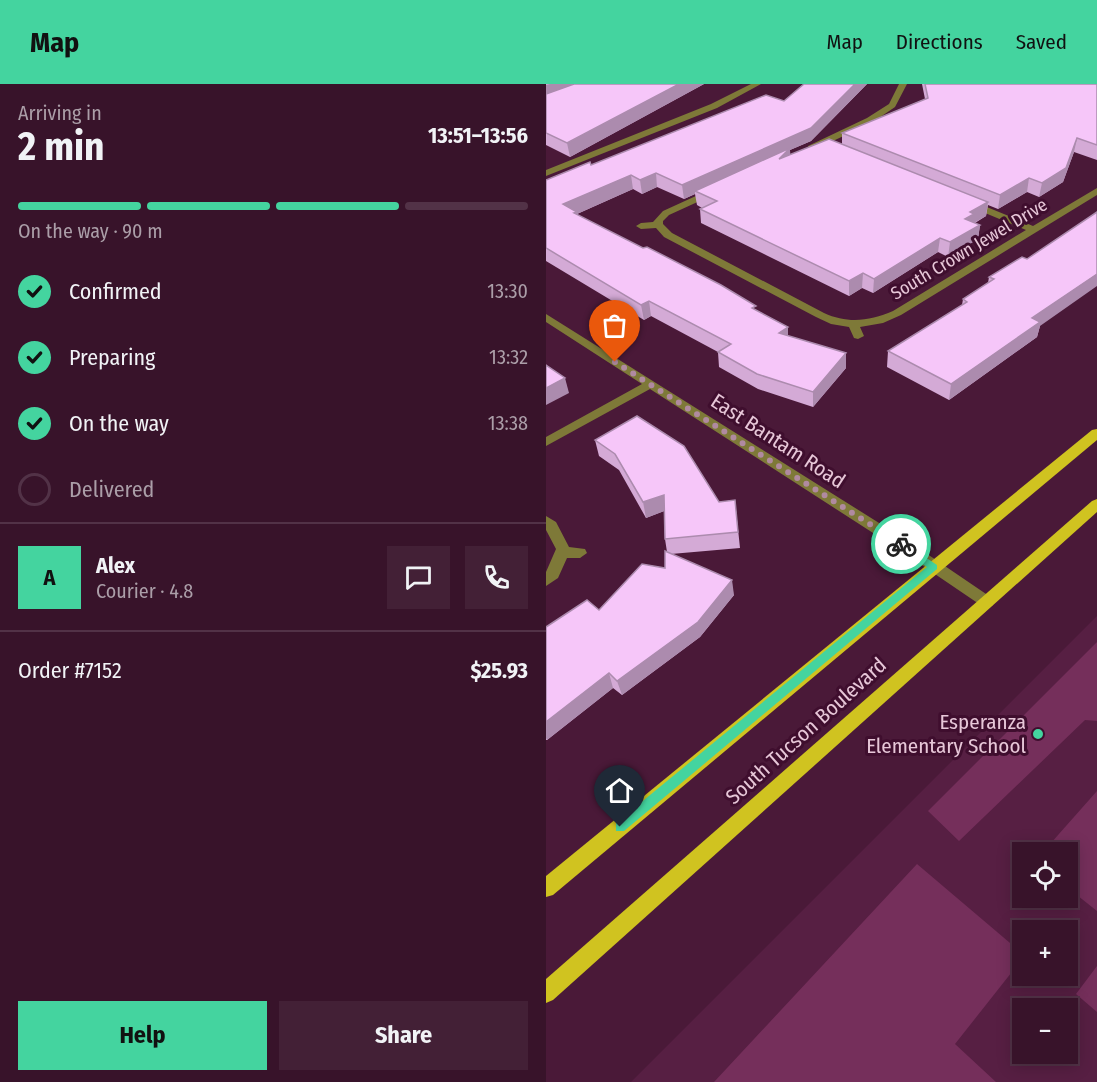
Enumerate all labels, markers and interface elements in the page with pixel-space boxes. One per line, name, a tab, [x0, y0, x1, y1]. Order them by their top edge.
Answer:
text: Map	[30, 26, 79, 59]
text: Map	[826, 29, 863, 55]
text: Directions	[896, 29, 983, 55]
text: Saved	[1016, 29, 1067, 55]
text: Arriving in	[18, 101, 102, 125]
text: 13:51–13:56	[428, 122, 528, 149]
text: 2 min	[18, 124, 104, 170]
street label: South Crown Jewel Drive	[887, 194, 1051, 304]
text: On the way · 90 m	[18, 219, 163, 243]
icon: check	[18, 275, 51, 308]
text: Confirmed	[69, 278, 162, 305]
text: 13:30	[487, 279, 528, 303]
pin	[589, 300, 640, 362]
icon: bag	[598, 309, 631, 342]
icon: check	[18, 341, 51, 374]
text: Preparing	[69, 344, 155, 371]
text: 13:32	[489, 345, 528, 369]
street label: East Bantam Road	[706, 388, 850, 494]
icon: check	[18, 407, 51, 440]
text: On the way	[69, 410, 169, 437]
text: 13:38	[488, 411, 528, 435]
text: Delivered	[69, 476, 154, 503]
courier	[871, 514, 931, 574]
icon: bike	[885, 528, 918, 561]
button: chat	[387, 546, 450, 609]
button: phone	[465, 546, 528, 609]
text: Alex	[96, 552, 135, 579]
text: A	[44, 564, 55, 591]
text: Courier · 4.8	[96, 579, 193, 603]
street label: South Tucson Boulevard	[720, 652, 892, 810]
text: Order #7152	[18, 657, 122, 684]
text: $25.93	[470, 657, 528, 684]
place label: Esperanza Elementary School	[866, 709, 1026, 759]
marker: Esperanza Elementary School	[1031, 727, 1045, 741]
pin	[594, 765, 645, 827]
icon: home	[603, 774, 636, 807]
map controls	[1012, 842, 1078, 1064]
button: locate	[1012, 842, 1078, 908]
button: +	[1012, 920, 1078, 986]
button: −	[1012, 998, 1078, 1064]
button: Help	[18, 1001, 267, 1070]
button: Share	[279, 1001, 528, 1070]

